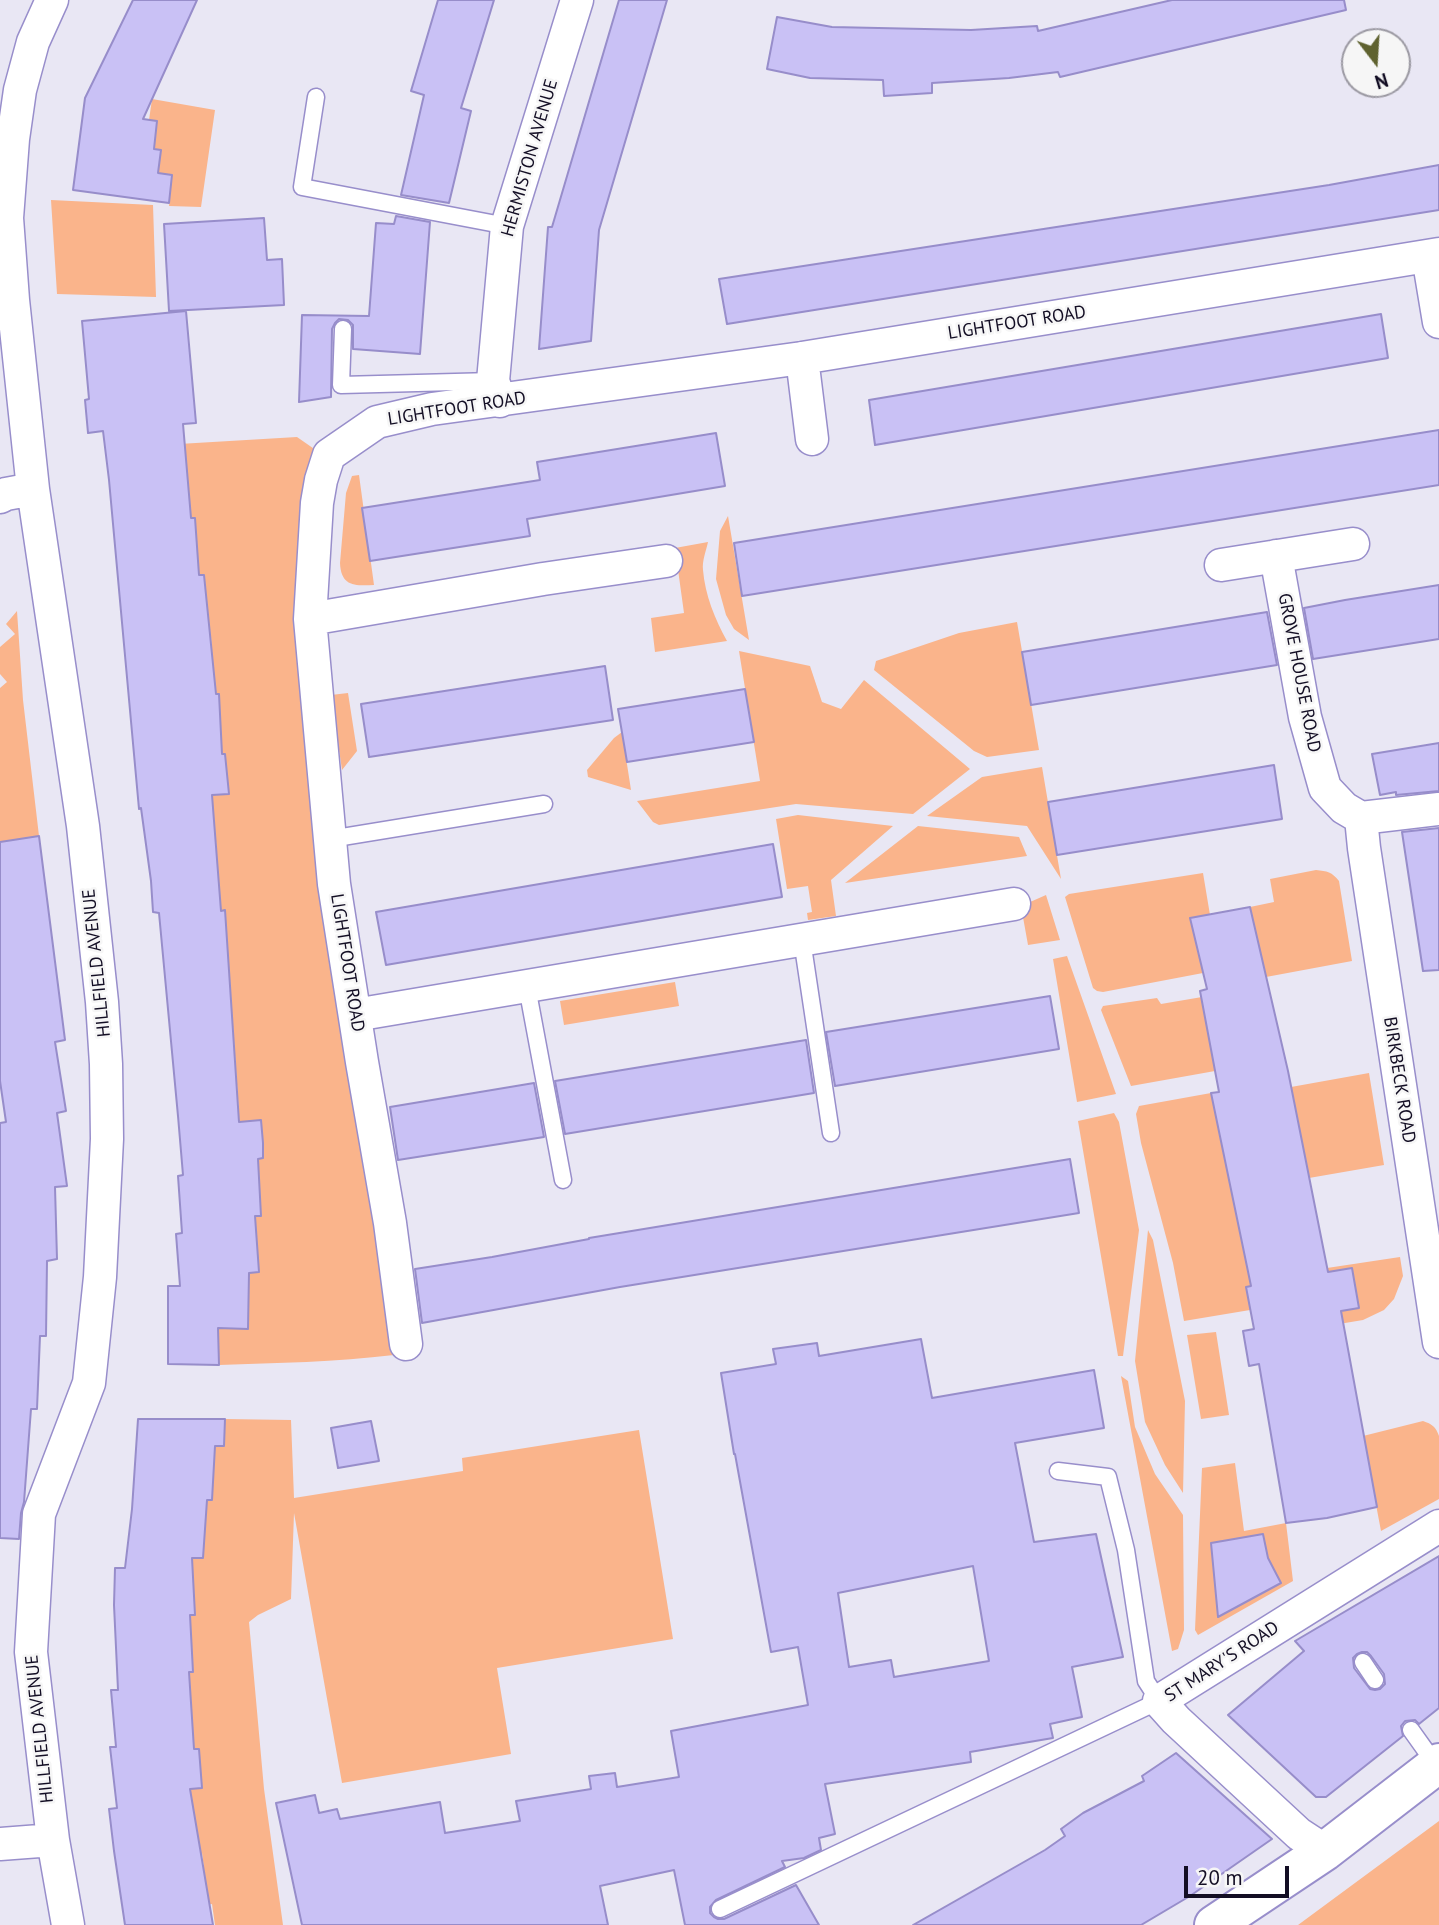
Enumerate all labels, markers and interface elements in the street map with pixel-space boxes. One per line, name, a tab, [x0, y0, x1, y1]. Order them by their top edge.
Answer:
north arrow	[1341, 28, 1411, 98]
text: N	[1372, 68, 1391, 94]
street label: HERMISTON AVENUE	[497, 77, 563, 239]
street label: LIGHTFOOT ROAD	[946, 301, 1088, 345]
street label: LIGHTFOOT ROAD	[386, 387, 528, 431]
street label: GROVE HOUSE ROAD	[1273, 592, 1325, 754]
street label: HILLFIELD AVENUE	[78, 888, 116, 1038]
street label: LIGHTFOOT ROAD	[325, 892, 369, 1034]
street label: BIRKBECK ROAD	[1378, 1015, 1420, 1145]
street label: ST MARY'S ROAD	[1161, 1617, 1283, 1707]
street label: HILLFIELD AVENUE	[21, 1654, 59, 1804]
scale bar	[1187, 1852, 1292, 1896]
text: 20 m	[1197, 1864, 1243, 1891]

